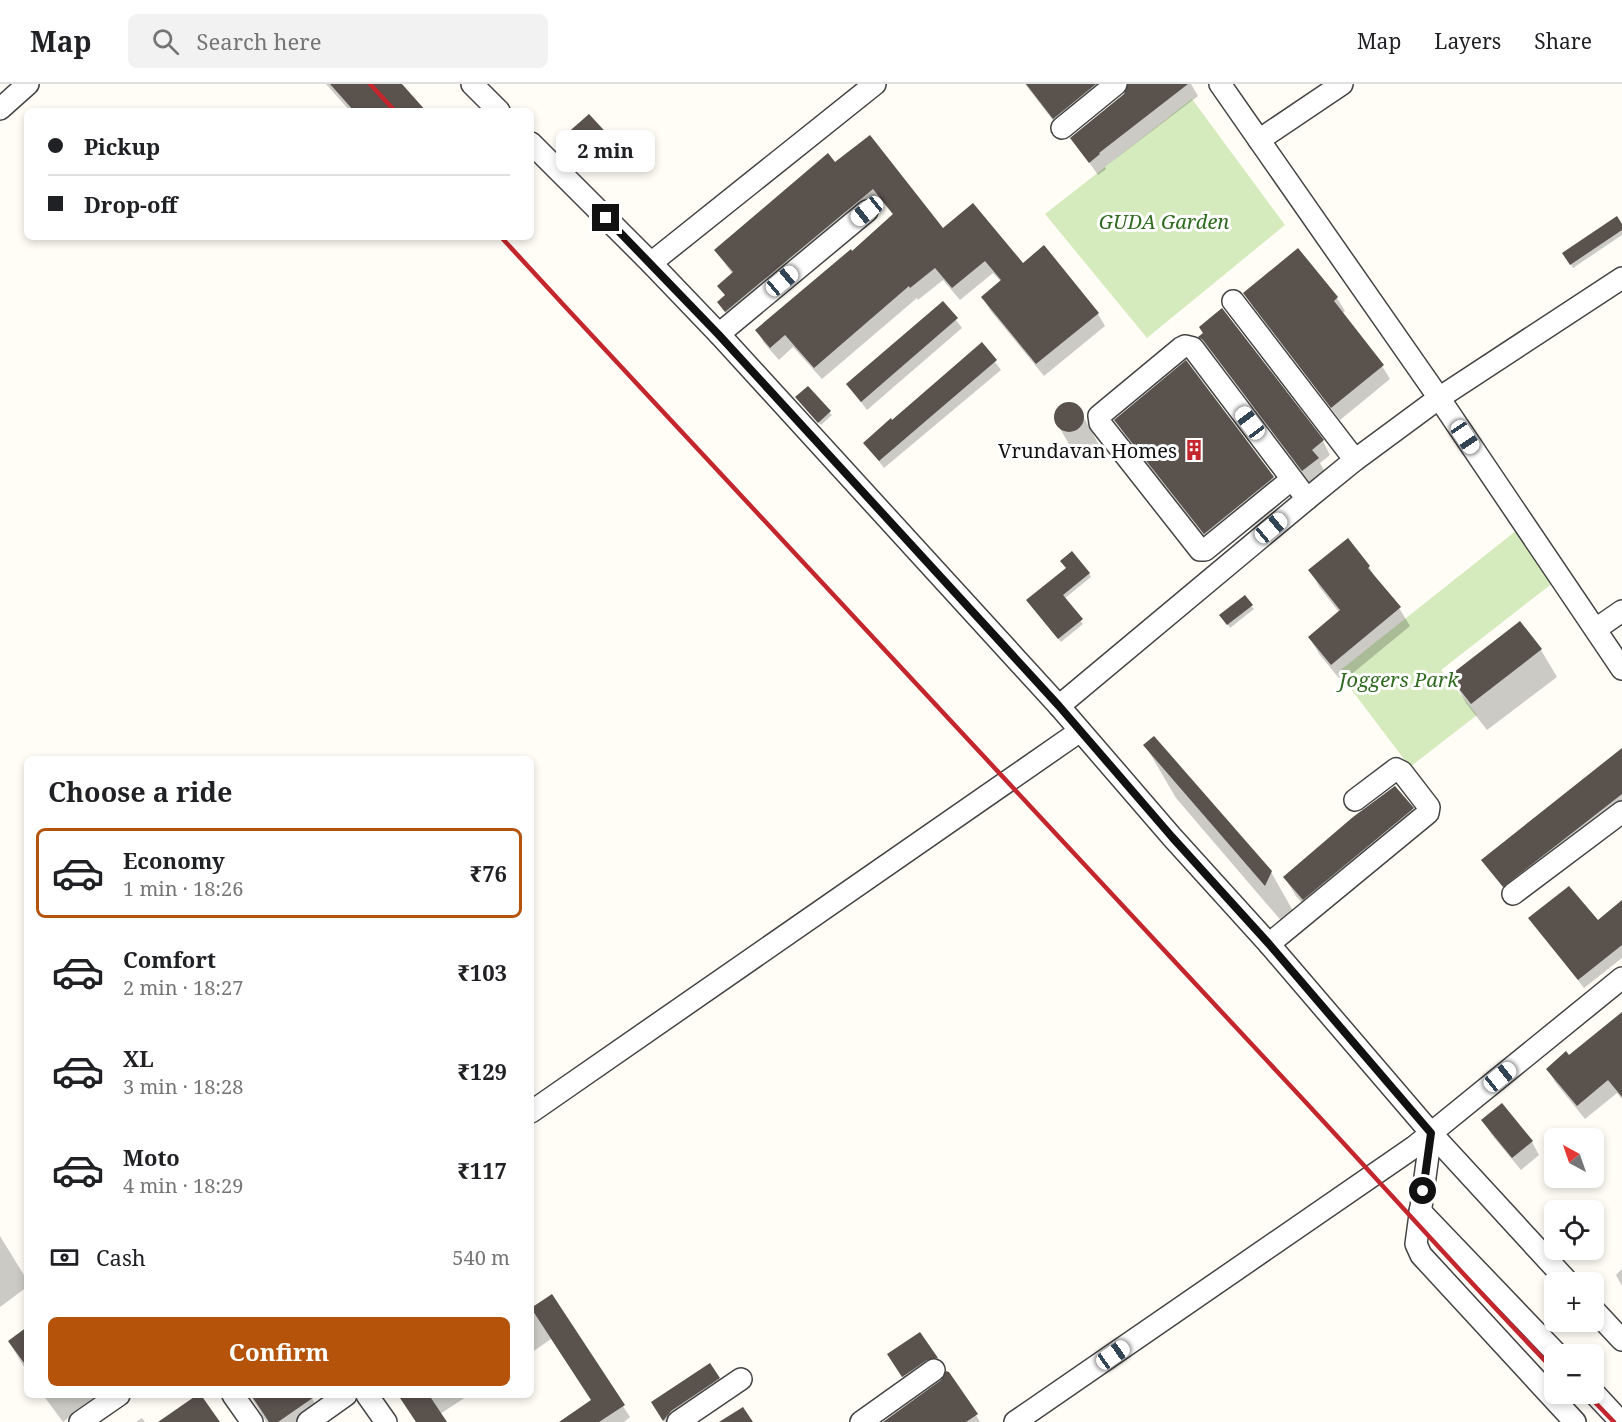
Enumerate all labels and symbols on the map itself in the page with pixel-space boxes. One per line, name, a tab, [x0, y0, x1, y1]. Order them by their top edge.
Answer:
callout: 2 min	[556, 131, 656, 173]
car	[847, 193, 887, 229]
route end	[592, 204, 619, 231]
park label: GUDA Garden	[1099, 208, 1229, 235]
car	[762, 263, 802, 299]
car	[1232, 403, 1268, 443]
car	[1447, 417, 1483, 457]
place label: Vrundavan Homes	[998, 437, 1177, 464]
building icon: Vrundavan Homes	[1182, 438, 1206, 462]
car	[1251, 510, 1291, 546]
park label: Joggers Park	[1335, 666, 1459, 693]
car	[1480, 1059, 1520, 1095]
north arrow	[1544, 1128, 1604, 1188]
route start	[1409, 1177, 1436, 1204]
car	[1093, 1337, 1133, 1373]

